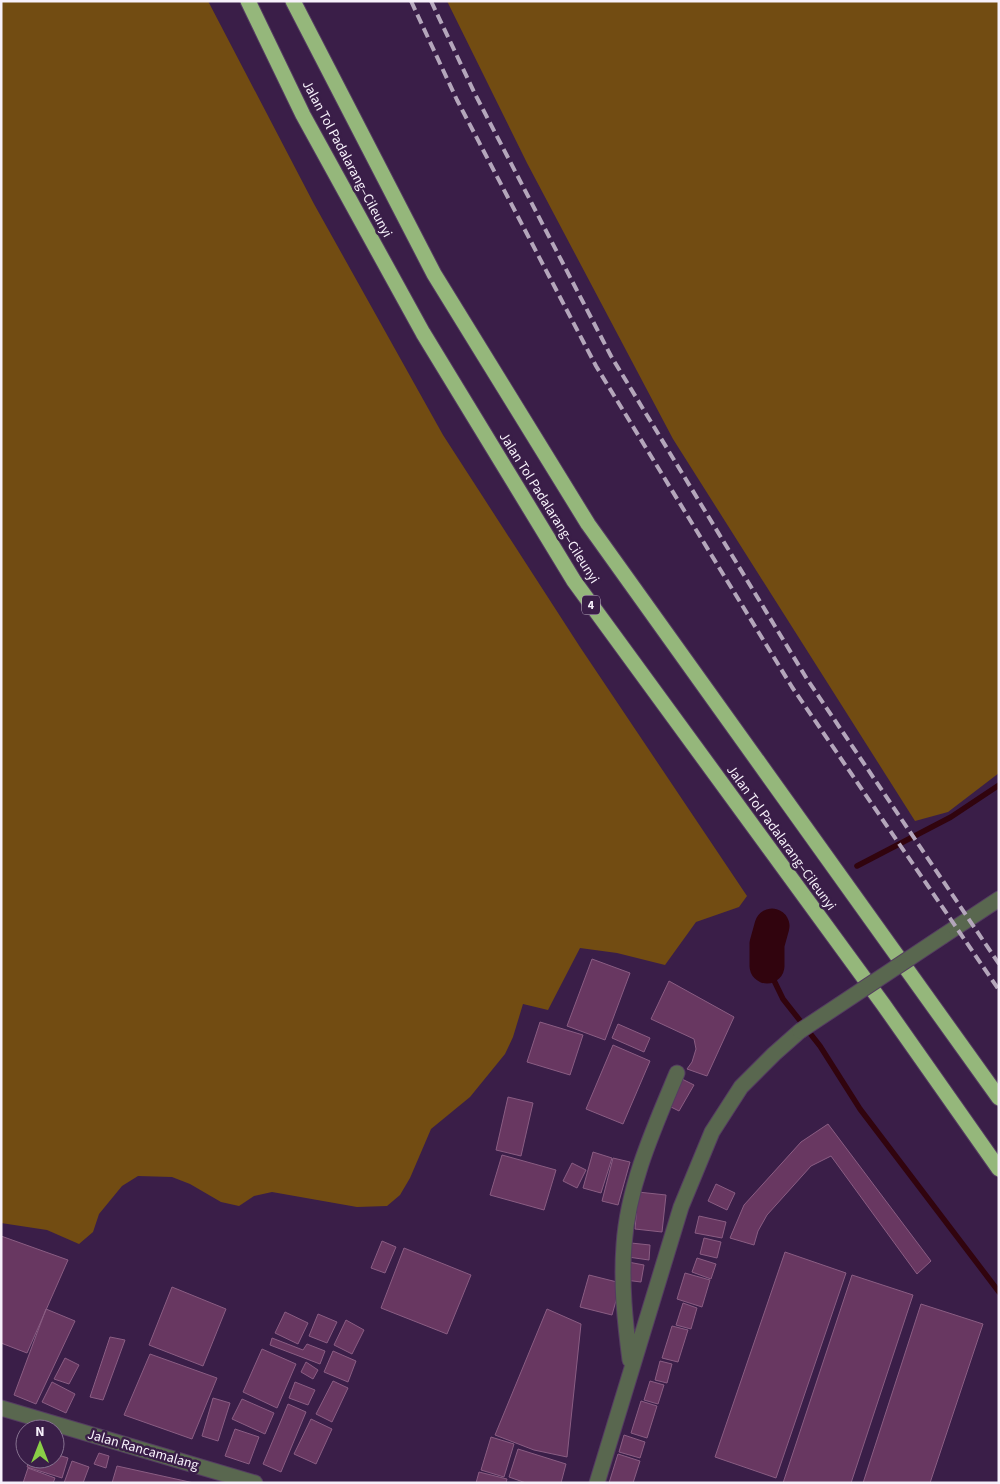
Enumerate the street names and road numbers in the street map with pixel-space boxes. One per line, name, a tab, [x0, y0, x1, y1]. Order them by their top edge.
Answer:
street label: Jalan Tol Padalarang–Cileunyi	[297, 77, 397, 241]
street label: Jalan Tol Padalarang–Cileunyi	[494, 428, 604, 588]
road number: 4	[582, 596, 600, 614]
street label: Jalan Tol Padalarang–Cileunyi	[721, 761, 841, 915]
street label: Jalan Rancamalang	[85, 1425, 201, 1475]

